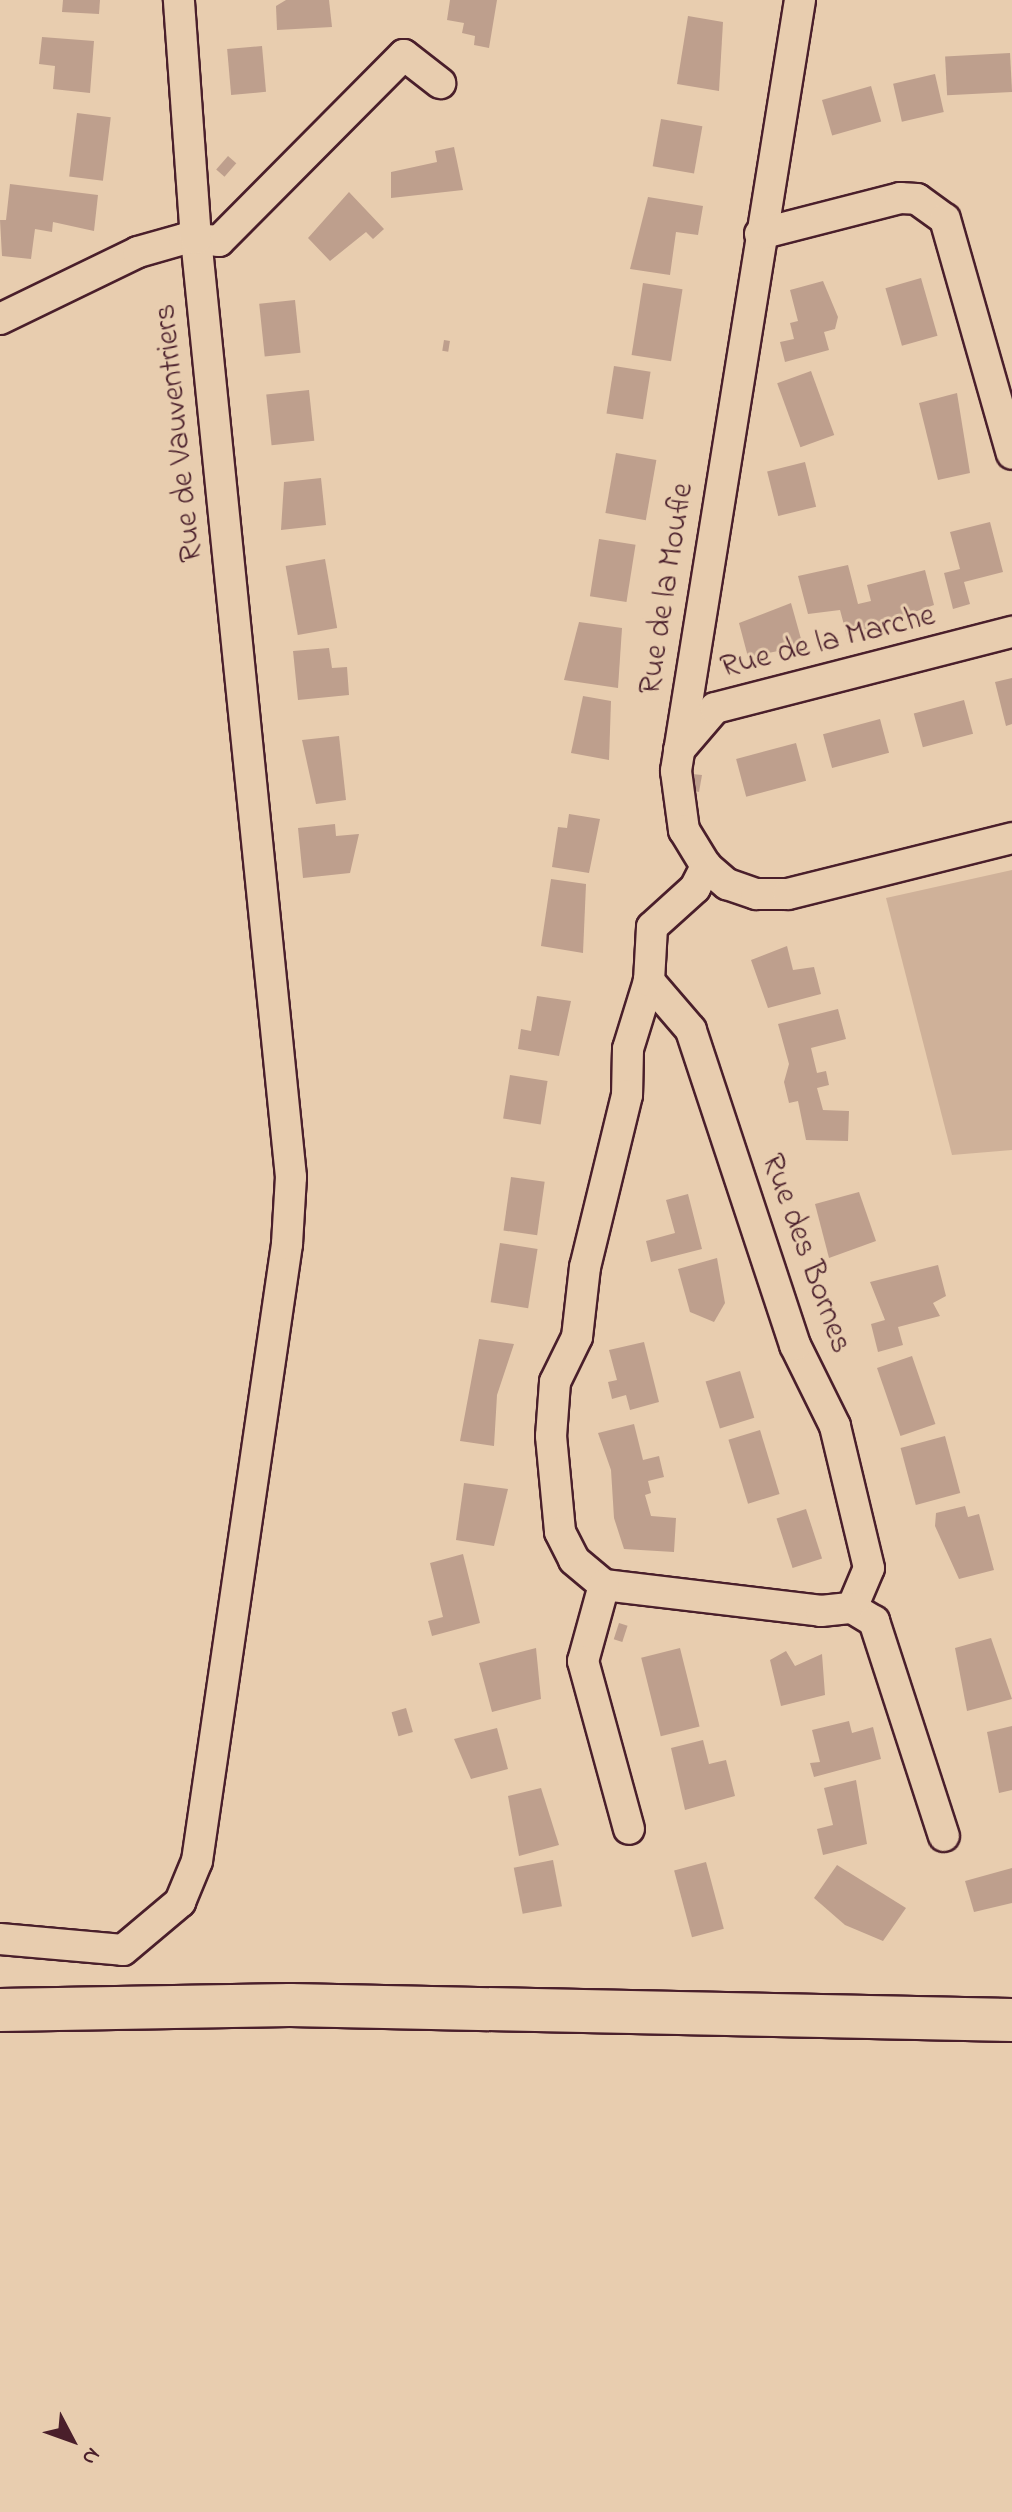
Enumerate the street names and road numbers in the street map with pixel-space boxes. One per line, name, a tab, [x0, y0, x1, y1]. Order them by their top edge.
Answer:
street label: Rue de Vauventriers	[147, 302, 213, 564]
street label: Rue de la Moufle	[632, 480, 704, 698]
street label: Rue de la Marche	[717, 598, 939, 688]
street label: Rue des Bornes	[751, 1149, 859, 1359]

